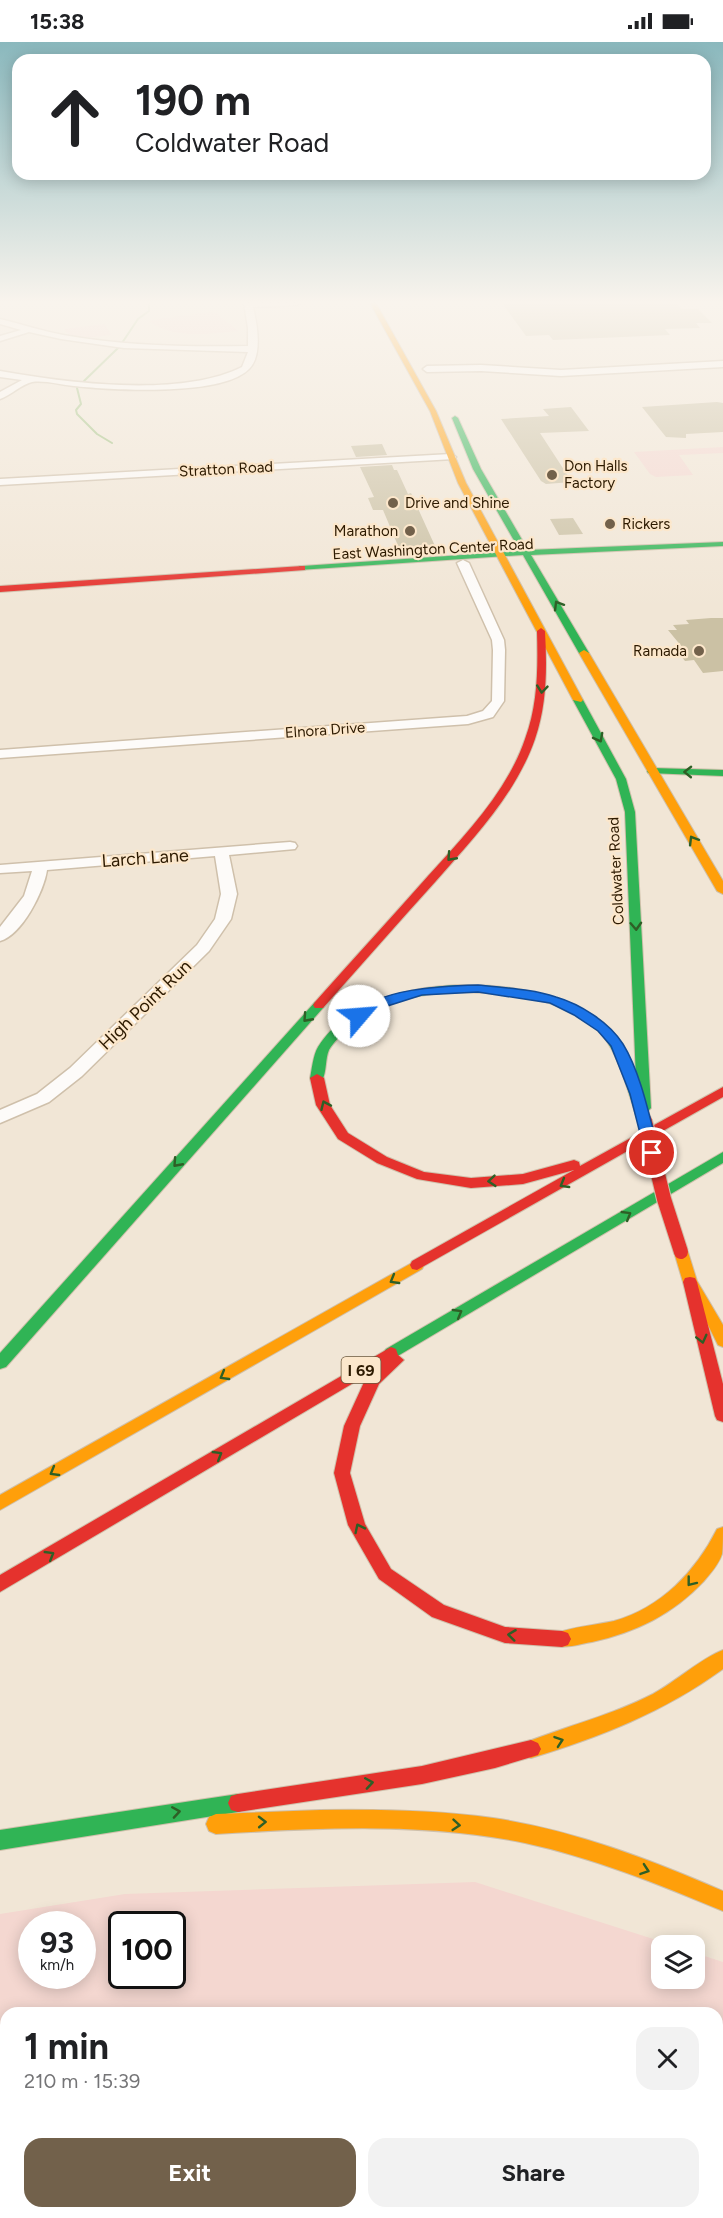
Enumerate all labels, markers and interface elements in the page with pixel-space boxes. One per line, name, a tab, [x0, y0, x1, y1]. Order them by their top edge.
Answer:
text: 15:38	[30, 8, 84, 35]
text: 190 m	[135, 75, 251, 126]
icon: ahead	[36, 78, 114, 156]
text: Coldwater Road	[135, 126, 329, 159]
place label: Don Halls Factory	[564, 457, 628, 492]
street label: Stratton Road	[178, 458, 274, 480]
marker: Don Halls Factory	[545, 468, 559, 482]
place label: Drive and Shine	[405, 494, 510, 512]
marker: Drive and Shine	[386, 496, 400, 510]
place label: Rickers	[622, 515, 670, 533]
marker: Rickers	[603, 517, 617, 531]
place label: Marathon	[334, 522, 398, 540]
marker: Marathon	[403, 524, 417, 538]
street label: East Washington Center Road	[332, 535, 534, 563]
one-way arrow	[554, 601, 565, 611]
place label: Ramada	[633, 642, 687, 660]
marker: Ramada	[692, 644, 706, 658]
one-way arrow	[536, 684, 549, 694]
street label: Elnora Drive	[284, 718, 366, 742]
one-way arrow	[592, 731, 603, 742]
one-way arrow	[683, 766, 692, 778]
street label: Coldwater Road	[604, 817, 628, 925]
one-way arrow	[689, 836, 701, 846]
street label: Larch Lane	[101, 844, 189, 872]
one-way arrow	[447, 850, 458, 861]
one-way arrow	[629, 921, 642, 930]
street label: High Point Run	[94, 955, 196, 1055]
position arrow	[327, 984, 391, 1048]
one-way arrow	[303, 1011, 314, 1021]
one-way arrow	[320, 1100, 332, 1111]
pin	[626, 1127, 677, 1178]
icon: arrive	[635, 1136, 668, 1169]
one-way arrow	[173, 1157, 184, 1167]
one-way arrow	[487, 1174, 496, 1187]
one-way arrow	[559, 1177, 570, 1188]
one-way arrow	[621, 1210, 631, 1222]
one-way arrow	[390, 1273, 400, 1284]
one-way arrow	[452, 1308, 462, 1320]
one-way arrow	[695, 1334, 708, 1344]
road number: I 69	[342, 1357, 380, 1383]
one-way arrow	[220, 1369, 230, 1380]
one-way arrow	[212, 1450, 222, 1462]
one-way arrow	[50, 1465, 61, 1476]
one-way arrow	[355, 1524, 367, 1535]
one-way arrow	[44, 1550, 54, 1562]
one-way arrow	[687, 1575, 698, 1586]
one-way arrow	[507, 1629, 516, 1642]
one-way arrow	[553, 1735, 564, 1748]
one-way arrow	[364, 1777, 374, 1790]
one-way arrow	[172, 1807, 181, 1819]
one-way arrow	[257, 1816, 266, 1828]
one-way arrow	[452, 1818, 461, 1831]
one-way arrow	[639, 1863, 650, 1876]
speed limit sign: 100	[108, 1911, 186, 1989]
text: 93	[40, 1924, 74, 1961]
map controls	[651, 1935, 705, 1989]
button: layers	[651, 1935, 705, 1989]
text: km/h	[40, 1956, 74, 1974]
text: 1 min	[24, 2025, 109, 2068]
button: close	[636, 2027, 699, 2090]
text: 210 m · 15:39	[24, 2069, 140, 2093]
button: Exit	[24, 2138, 356, 2207]
button: Share	[368, 2138, 699, 2207]

